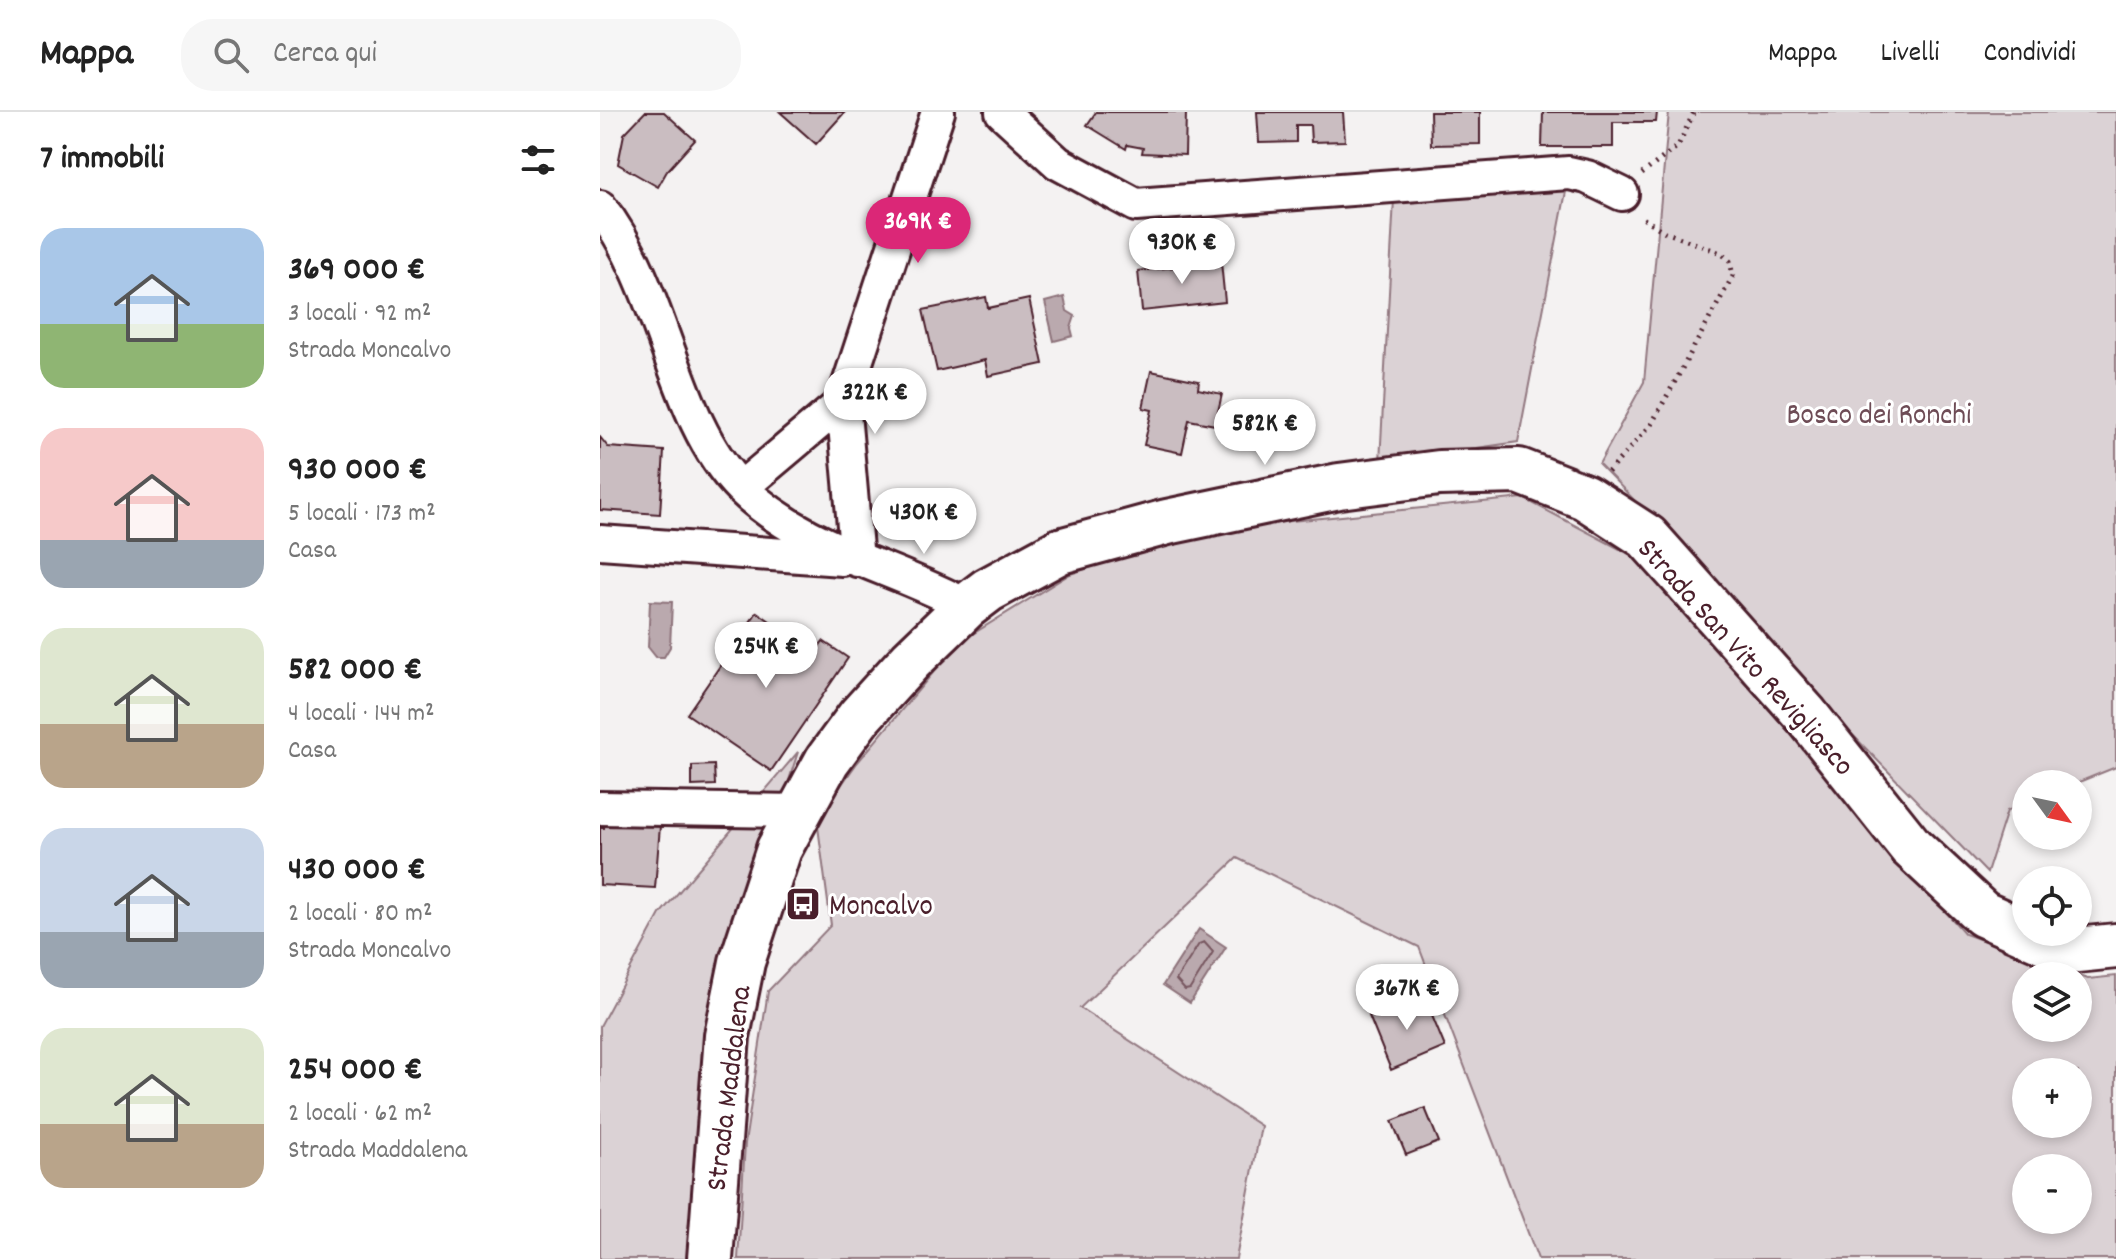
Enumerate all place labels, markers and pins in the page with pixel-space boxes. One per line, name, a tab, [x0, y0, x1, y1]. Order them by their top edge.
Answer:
pin: 369K €	[853, 197, 983, 265]
pin: 930K €	[1117, 218, 1247, 286]
pin: 322K €	[810, 368, 940, 436]
pin: 582K €	[1200, 399, 1330, 467]
pin: 430K €	[859, 488, 989, 556]
pin: 254K €	[701, 622, 831, 690]
bus stop icon: Moncalvo	[784, 885, 822, 923]
place label: Moncalvo	[829, 887, 933, 930]
pin: 367K €	[1342, 964, 1472, 1032]

